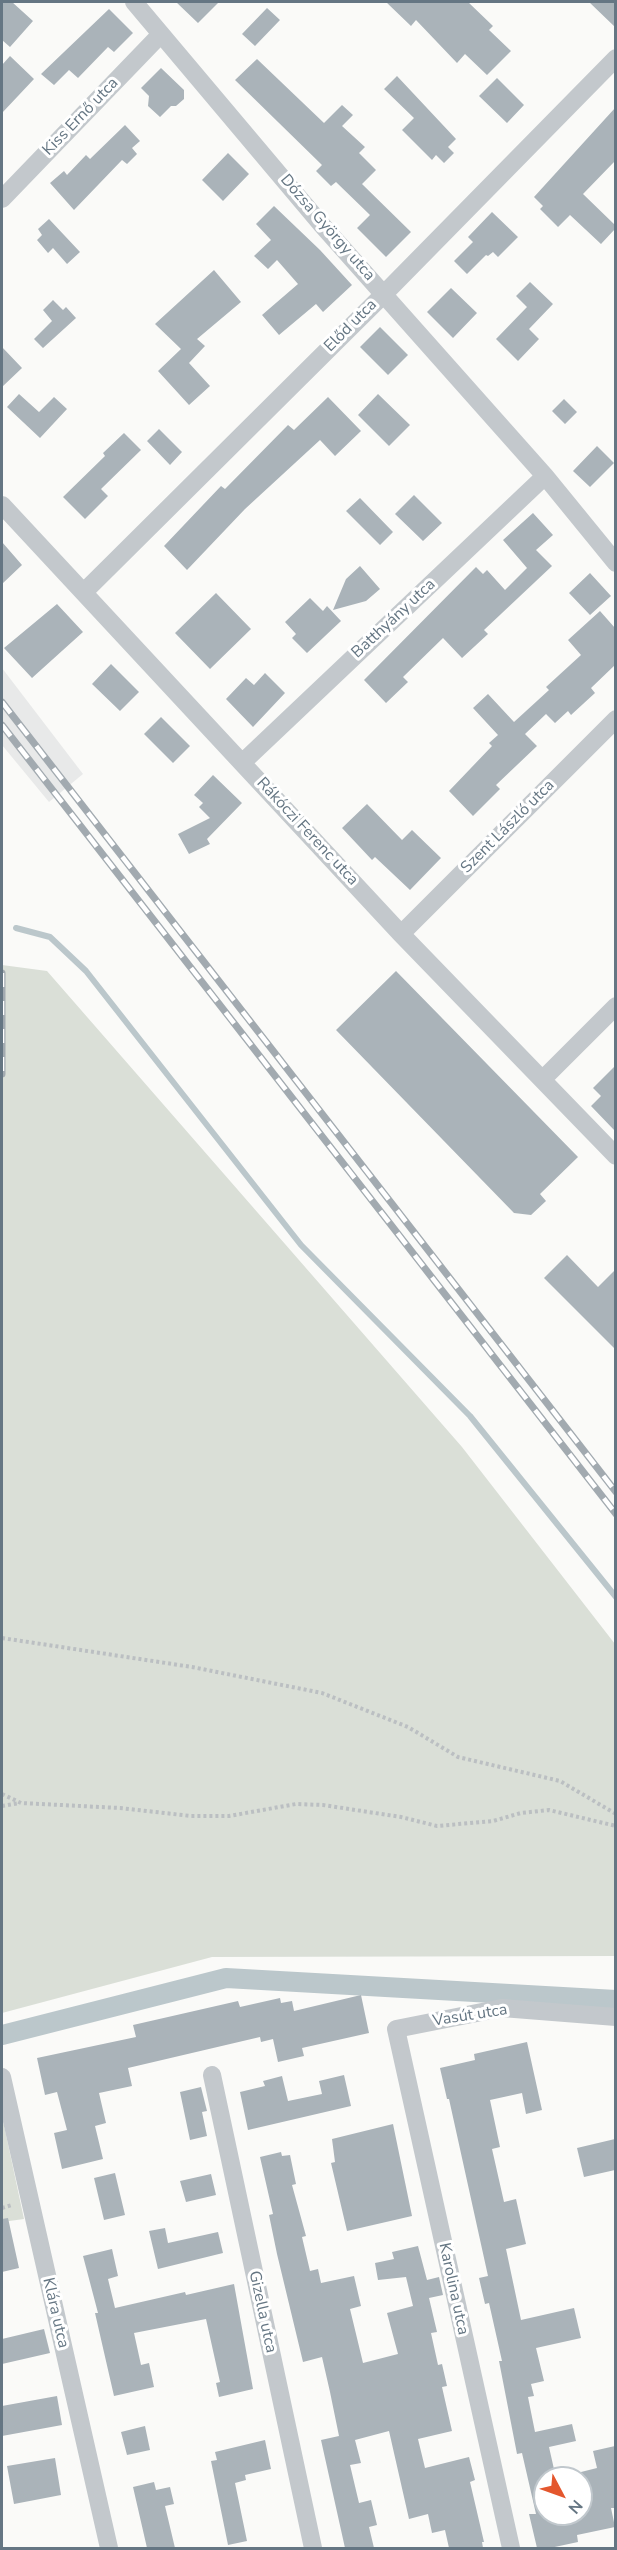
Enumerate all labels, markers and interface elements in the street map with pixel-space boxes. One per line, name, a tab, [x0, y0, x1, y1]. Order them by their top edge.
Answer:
street label: Kiss Ernő utca	[39, 74, 123, 160]
street label: Dózsa György utca	[276, 171, 378, 285]
street label: Előd utca	[321, 296, 381, 356]
street label: Batthyány utca	[348, 575, 440, 663]
street label: Rákóczi Ferenc utca	[252, 774, 362, 890]
street label: Szent László utca	[457, 776, 559, 878]
street label: Vasút utca	[431, 2001, 509, 2031]
street label: Karolina utca	[434, 2241, 472, 2337]
street label: Gizella utca	[244, 2269, 280, 2355]
street label: Klára utca	[38, 2276, 72, 2350]
north arrow	[533, 2466, 593, 2526]
text: N	[563, 2495, 587, 2518]

